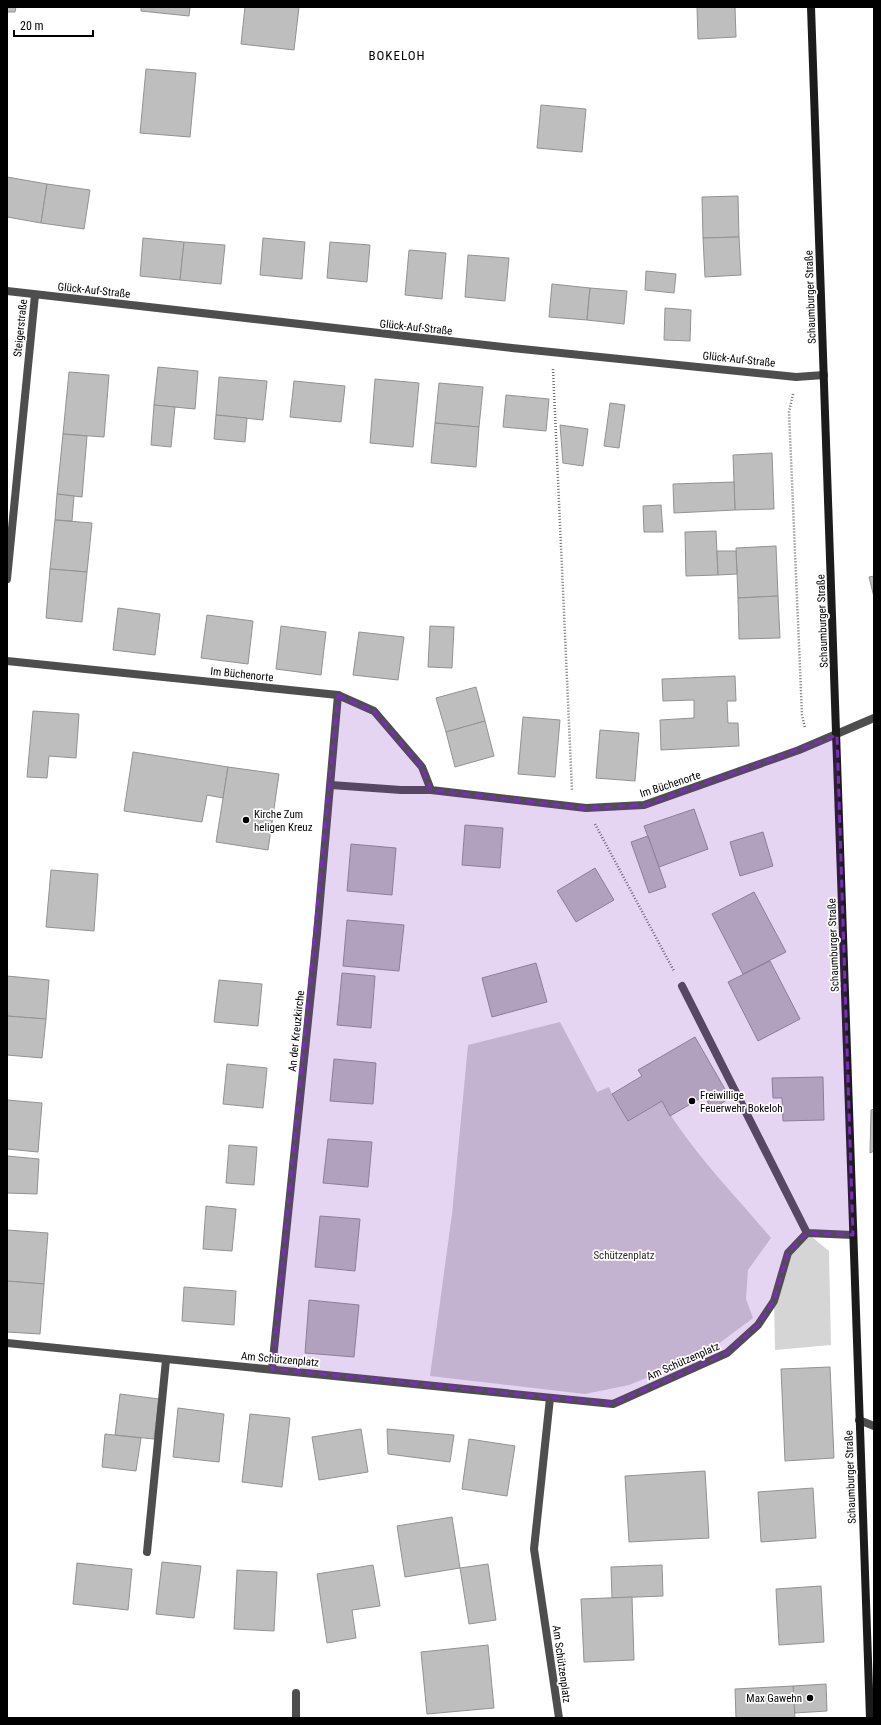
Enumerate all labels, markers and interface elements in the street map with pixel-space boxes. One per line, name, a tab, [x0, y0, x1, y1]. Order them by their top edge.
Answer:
scale bar	[14, 12, 93, 38]
text: 20 m	[20, 19, 44, 33]
district label: BOKELOH	[368, 48, 426, 63]
street label: Schaumburger Straße	[802, 250, 819, 344]
street label: Glück-Auf-Straße	[57, 280, 131, 301]
street label: Steigerstraße	[11, 298, 30, 358]
street label: Glück-Auf-Straße	[379, 317, 453, 338]
street label: Glück-Auf-Straße	[702, 349, 776, 370]
street label: Schaumburger Straße	[814, 574, 831, 668]
street label: Im Büchenorte	[210, 665, 274, 684]
street label: Im Büchenorte	[638, 769, 702, 800]
place label: Kirche Zum heligen Kreuz	[254, 808, 313, 834]
marker: Kirche Zum heligen Kreuz	[241, 815, 251, 825]
street label: Schaumburger Straße	[825, 898, 842, 992]
street label: An der Kreuzkirche	[286, 990, 307, 1072]
place label: Freiwillige Feuerwehr Bokeloh	[700, 1089, 783, 1115]
marker: Freiwillige Feuerwehr Bokeloh	[687, 1096, 697, 1106]
park label: Schützenplatz	[593, 1249, 655, 1262]
street label: Am Schützenplatz	[645, 1340, 722, 1383]
street label: Am Schützenplatz	[240, 1350, 320, 1369]
street label: Schaumburger Straße	[842, 1430, 859, 1524]
street label: Am Schützenplatz	[550, 1624, 573, 1704]
place label: Max Gawehn	[746, 1692, 802, 1705]
marker: Max Gawehn	[805, 1693, 815, 1703]

